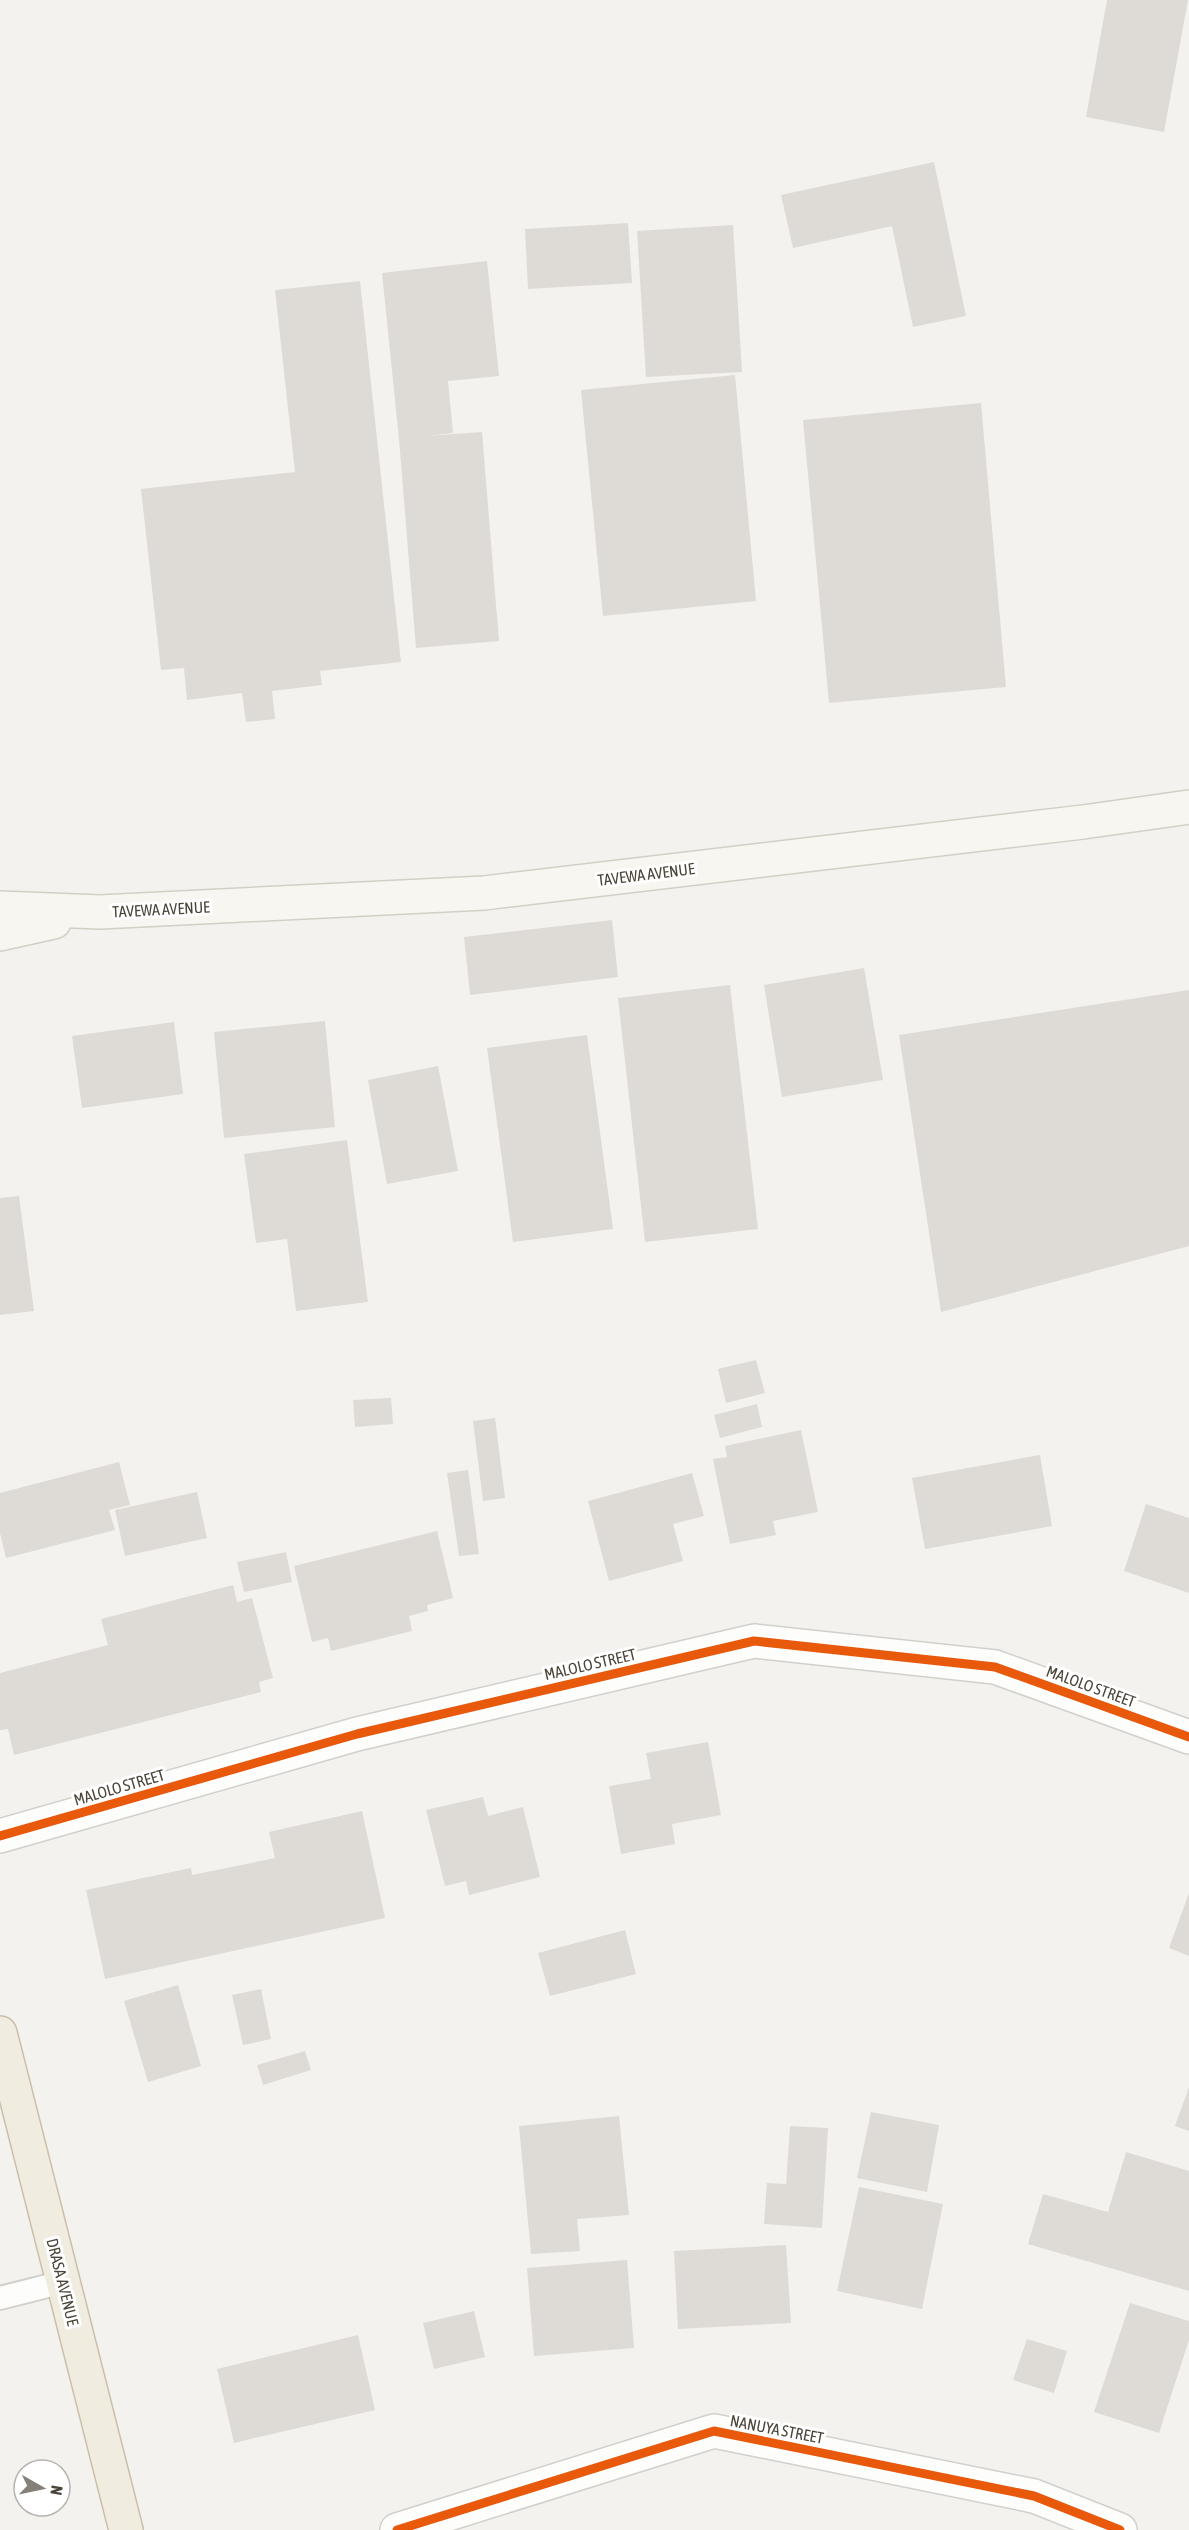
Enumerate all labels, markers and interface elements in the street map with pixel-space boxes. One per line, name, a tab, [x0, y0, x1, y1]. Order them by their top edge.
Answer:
street label: TAVEWA AVENUE	[596, 859, 696, 889]
street label: TAVEWA AVENUE	[112, 897, 210, 921]
street label: MALOLO STREET	[542, 1645, 638, 1683]
street label: MALOLO STREET	[1044, 1662, 1138, 1710]
street label: MALOLO STREET	[72, 1765, 166, 1809]
street label: DRASA AVENUE	[43, 2236, 83, 2328]
street label: NANUYA STREET	[729, 2411, 825, 2447]
north arrow	[12, 2458, 72, 2518]
text: N	[47, 2484, 66, 2496]

